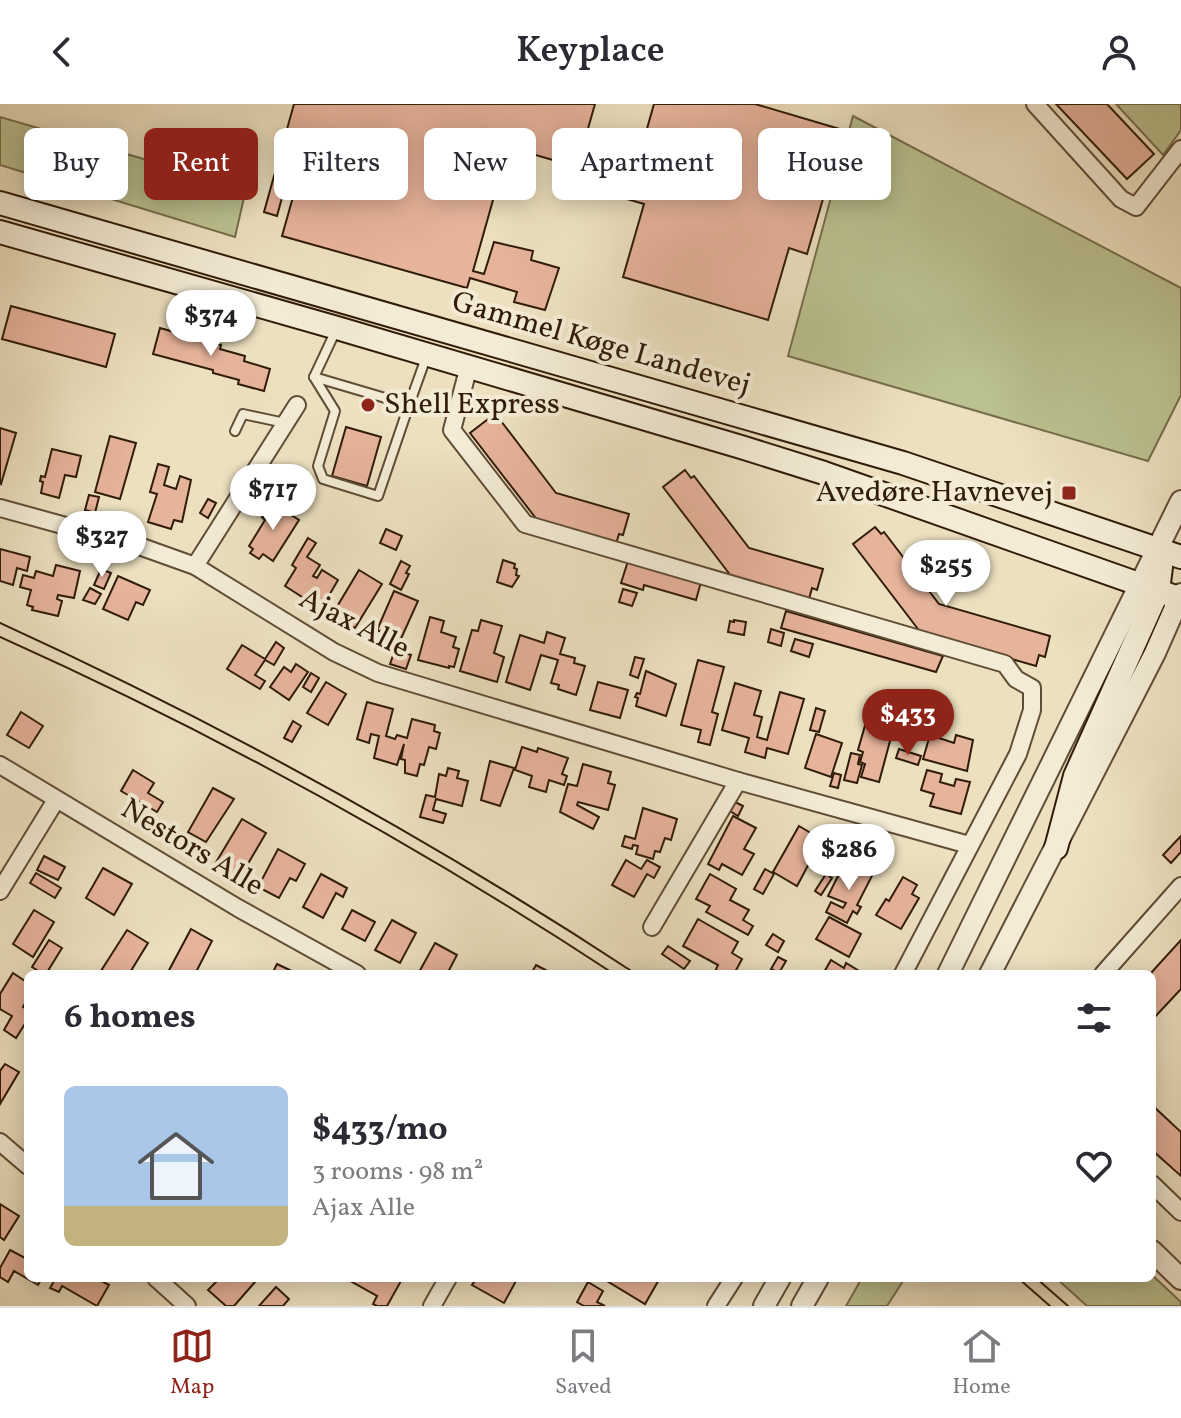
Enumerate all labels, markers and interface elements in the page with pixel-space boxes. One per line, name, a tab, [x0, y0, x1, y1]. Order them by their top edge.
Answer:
text: Keyplace	[516, 27, 665, 77]
icon: back	[40, 30, 84, 74]
icon: person	[1097, 30, 1141, 74]
chip: Buy	[24, 128, 128, 200]
chip: Rent	[144, 128, 258, 200]
chip: Filters	[274, 128, 408, 200]
chip: New	[424, 128, 536, 200]
chip: Apartment	[552, 128, 742, 200]
chip: House	[758, 128, 891, 200]
street label: Gammel Køge Landevej	[447, 281, 755, 407]
pin: $374	[164, 290, 258, 358]
text: $374	[184, 298, 238, 334]
place label: Shell Express	[384, 384, 560, 426]
marker: Shell Express	[359, 396, 377, 414]
pin: $717	[226, 464, 320, 532]
text: $717	[248, 472, 298, 508]
place label: Avedøre Havnevej	[816, 472, 1053, 514]
marker: Avedøre Havnevej	[1060, 484, 1078, 502]
pin: $327	[55, 511, 149, 579]
text: $327	[75, 519, 129, 555]
pin: $255	[899, 540, 993, 608]
text: $255	[919, 548, 973, 584]
street label: Ajax Alle	[292, 578, 416, 670]
pin: $433	[861, 689, 955, 757]
text: $433	[880, 697, 936, 733]
street label: Nestors Alle	[113, 789, 271, 907]
pin: $286	[802, 824, 896, 892]
text: $286	[821, 832, 877, 868]
text: 6 homes	[64, 995, 196, 1042]
icon: filters	[1072, 996, 1116, 1040]
text: $433/mo	[312, 1107, 448, 1154]
icon: home	[128, 1118, 224, 1214]
icon: heart	[1072, 1144, 1116, 1188]
text: 3 rooms · 98 m²	[312, 1154, 483, 1190]
text: Ajax Alle	[312, 1190, 415, 1226]
tab: Map	[170, 1324, 214, 1403]
tab: Saved	[555, 1324, 612, 1403]
tab: Home	[952, 1324, 1011, 1403]

